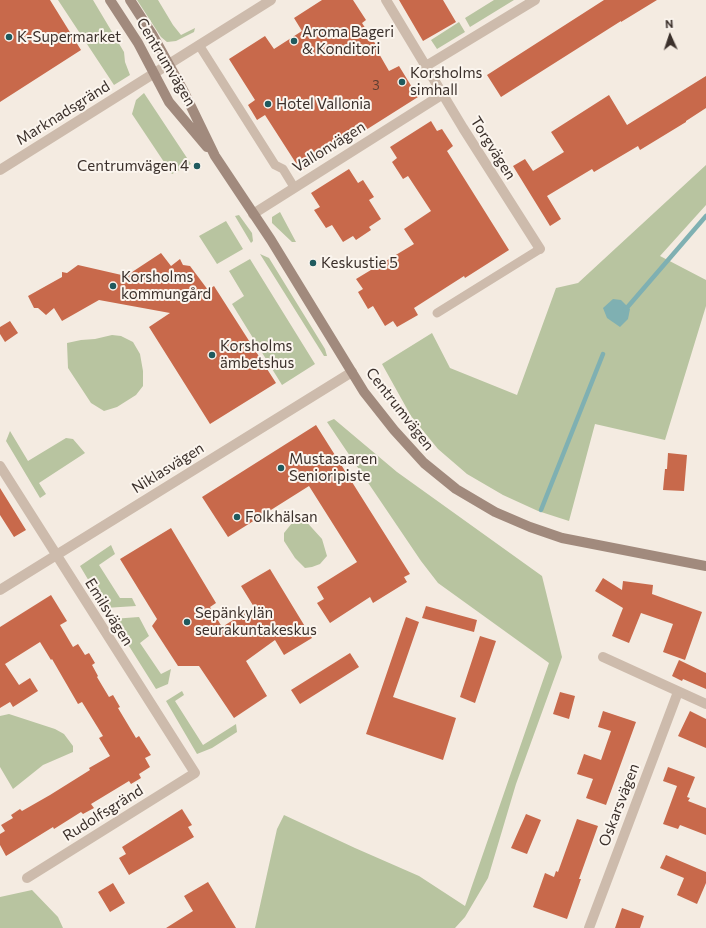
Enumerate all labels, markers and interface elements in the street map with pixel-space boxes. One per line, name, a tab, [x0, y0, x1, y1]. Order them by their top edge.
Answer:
street label: Centrumvägen	[133, 14, 199, 110]
north arrow	[650, 16, 690, 56]
text: N	[665, 17, 674, 30]
place label: Aroma Bageri & Konditori	[302, 23, 394, 58]
place label: K-Supermarket	[17, 28, 121, 46]
marker: K-Supermarket	[4, 32, 14, 42]
marker: Aroma Bageri & Konditori	[289, 36, 299, 46]
place label: Korsholms simhall	[410, 64, 482, 99]
street label: Marknadsgränd	[13, 77, 113, 149]
marker: Korsholms simhall	[397, 77, 407, 87]
house number: 3	[372, 78, 380, 94]
place label: Hotel Vallonia	[276, 95, 371, 113]
marker: Hotel Vallonia	[263, 99, 273, 109]
street label: Torgvägen	[466, 113, 520, 183]
street label: Vallonvägen	[289, 118, 369, 176]
place label: Centrumvägen 4	[77, 157, 189, 175]
marker: Centrumvägen 4	[192, 161, 202, 171]
place label: Keskustie 5	[321, 254, 398, 272]
marker: Keskustie 5	[308, 258, 318, 268]
place label: Korsholms kommungård	[121, 268, 211, 303]
marker: Korsholms kommungård	[108, 281, 118, 291]
place label: Korsholms ämbetshus	[220, 337, 294, 372]
marker: Korsholms ämbetshus	[207, 350, 217, 360]
street label: Centrumvägen	[362, 364, 438, 454]
street label: Niklasvägen	[129, 439, 207, 497]
place label: Mustasaaren Senioripiste	[289, 450, 377, 485]
marker: Mustasaaren Senioripiste	[276, 463, 286, 473]
place label: Folkhälsan	[245, 508, 318, 526]
marker: Folkhälsan	[232, 512, 242, 522]
street label: Emilsvägen	[81, 575, 137, 649]
place label: Sepänkylän seurakuntakeskus	[195, 604, 317, 639]
marker: Sepänkylän seurakuntakeskus	[182, 617, 192, 627]
street label: Oskarsvägen	[595, 761, 643, 849]
street label: Rudolfsgränd	[60, 781, 146, 845]

